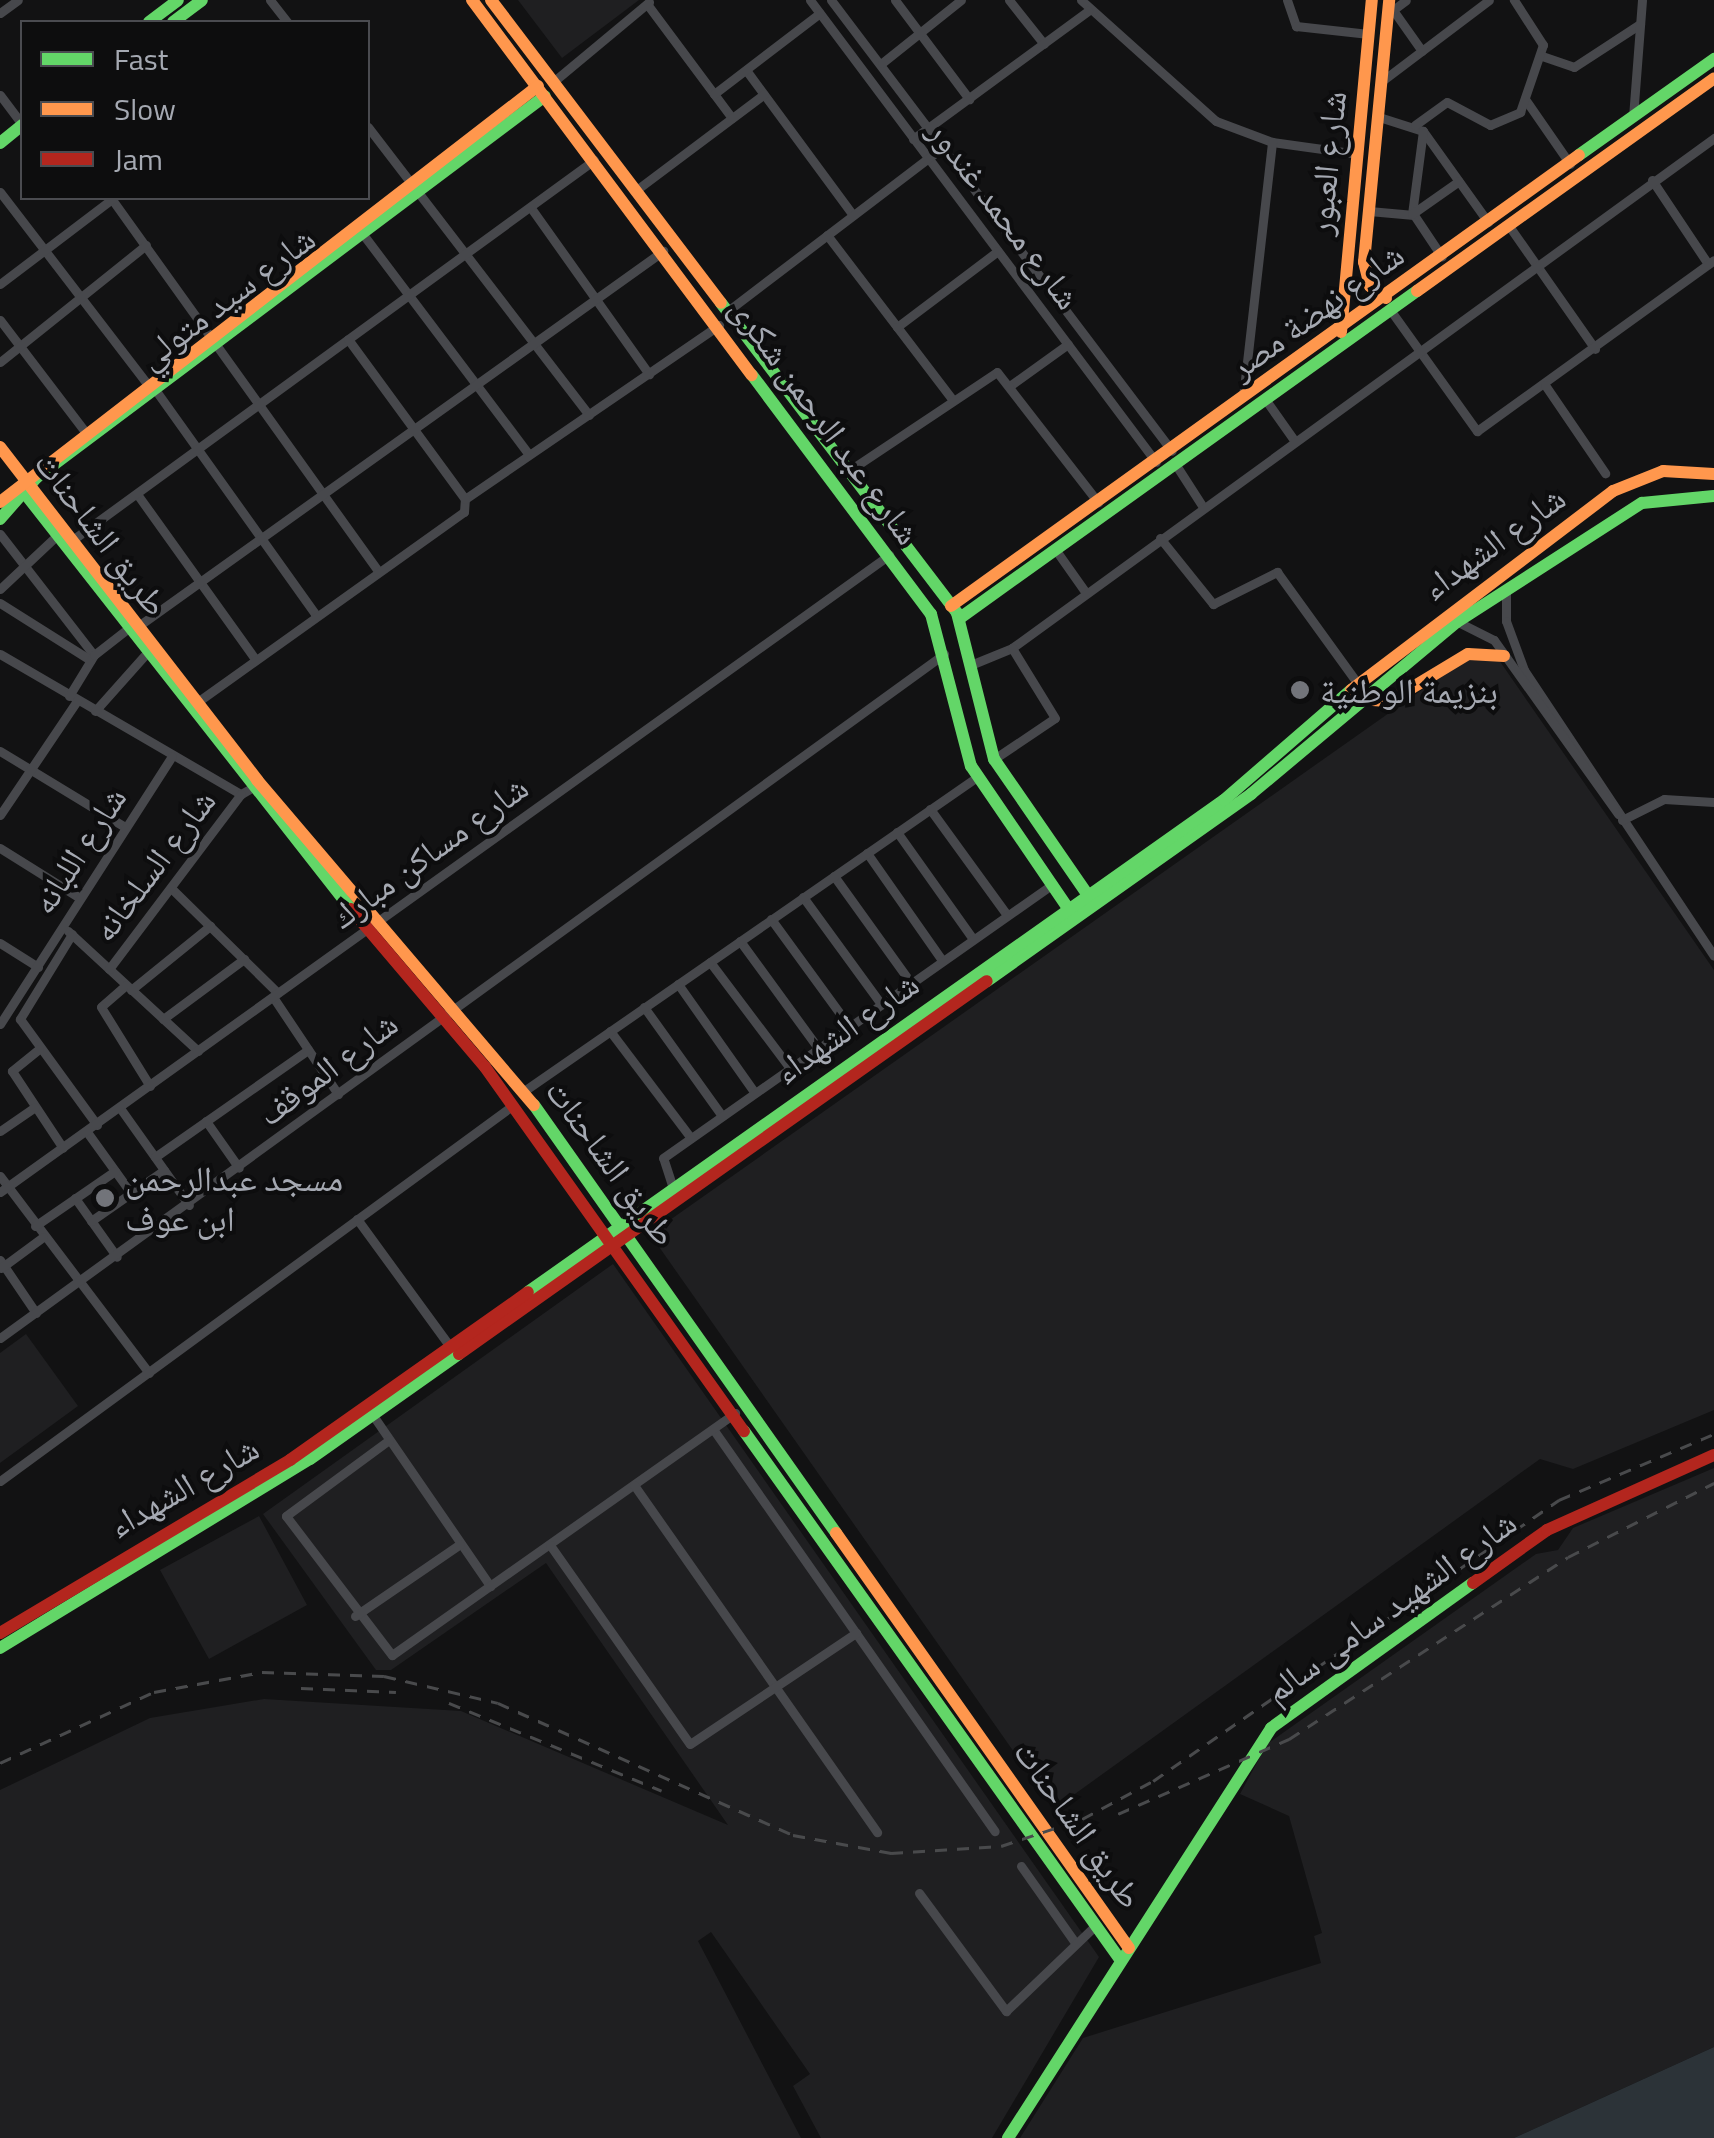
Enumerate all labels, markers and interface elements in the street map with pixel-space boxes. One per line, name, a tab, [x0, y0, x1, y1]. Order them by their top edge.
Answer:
legend	[20, 20, 370, 200]
text: Fast	[114, 36, 168, 82]
text: Slow	[114, 86, 176, 132]
street label: شارع العبور	[1298, 89, 1354, 237]
street label: شارع محمد غندور	[920, 111, 1090, 317]
text: Jam	[114, 136, 163, 182]
street label: شارع سيد متولي	[129, 217, 323, 377]
street label: شارع نهضة مصر	[1221, 233, 1411, 387]
street label: شارع عبد الرحمن شكرى	[722, 288, 930, 552]
street label: طريق الشاحنات	[26, 442, 178, 624]
street label: شارع الشهداء	[1413, 476, 1573, 608]
place label: بنزيمة الوطنية	[1320, 669, 1498, 711]
marker: بنزيمة الوطنية	[1289, 679, 1311, 701]
street label: شارع مساكن مبارك	[322, 766, 536, 936]
street label: شارع اللبانه	[21, 779, 135, 921]
street label: شارع السلخانه	[82, 781, 224, 949]
street label: شارع الشهداء	[766, 962, 926, 1092]
street label: شارع الموقف	[249, 1002, 405, 1134]
street label: طريق الشاحنات	[538, 1071, 686, 1253]
place label: مسجد عبدالرحمن ابن عوف	[125, 1157, 343, 1239]
marker: مسجد عبدالرحمن ابن عوف	[94, 1187, 116, 1209]
street label: شارع الشهداء	[100, 1426, 266, 1546]
street label: شارع الشهيد سامى سالم	[1256, 1501, 1524, 1711]
street label: طريق الشاحنات	[1006, 1732, 1152, 1916]

